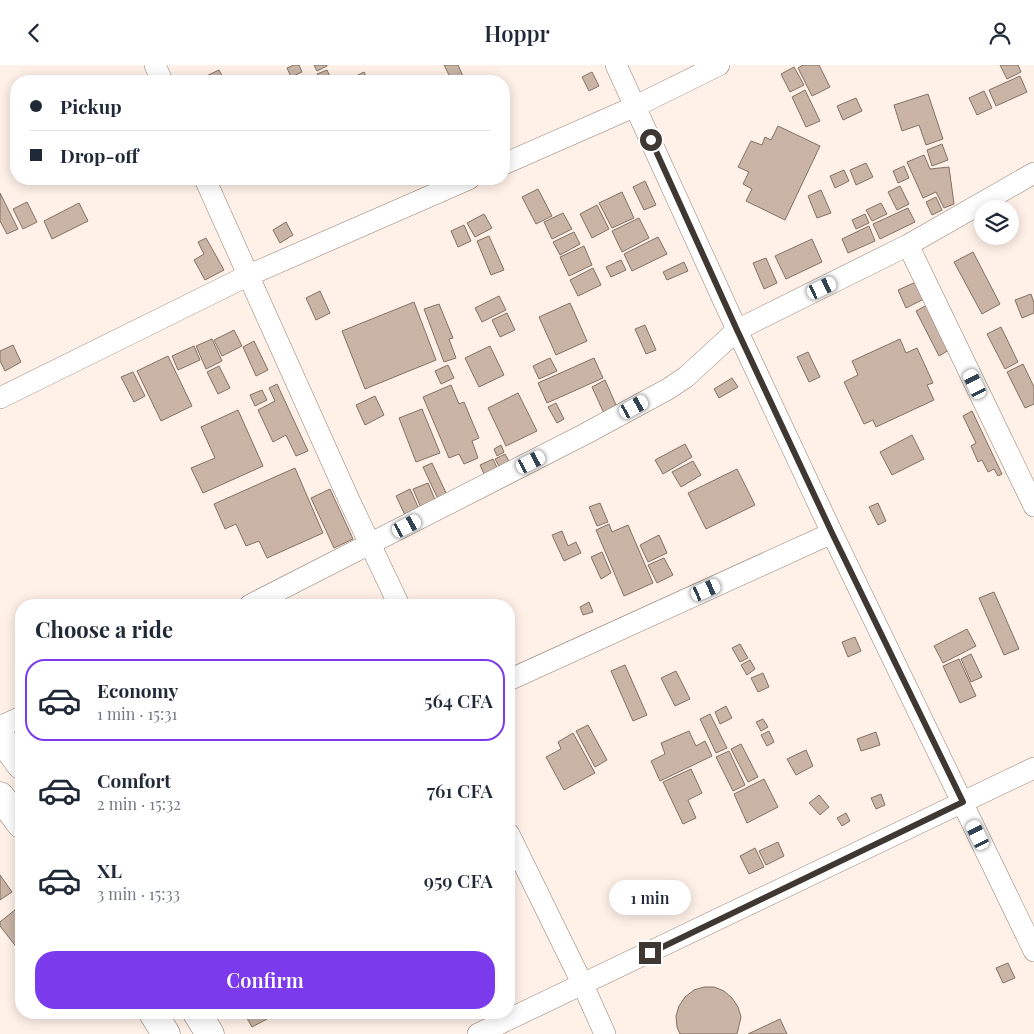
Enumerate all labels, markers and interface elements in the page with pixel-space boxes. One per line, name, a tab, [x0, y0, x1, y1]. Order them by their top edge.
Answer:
text: Hoppr	[484, 18, 550, 48]
icon: back	[20, 19, 48, 47]
icon: person	[986, 19, 1014, 47]
text: Pickup	[60, 93, 122, 119]
route start	[640, 129, 662, 151]
text: Drop-off	[60, 142, 138, 168]
map controls	[974, 200, 1019, 245]
button: layers	[974, 200, 1019, 245]
car	[805, 275, 838, 301]
car	[961, 367, 988, 401]
car	[617, 393, 650, 421]
car	[514, 449, 547, 475]
car	[390, 512, 423, 540]
car	[689, 577, 722, 603]
text: Choose a ride	[35, 614, 173, 644]
text: Economy	[97, 677, 178, 703]
icon: car	[37, 678, 82, 723]
text: 564 CFA	[424, 687, 493, 713]
text: 1 min · 15:31	[97, 703, 177, 724]
text: Comfort	[97, 767, 171, 793]
icon: car	[37, 768, 82, 813]
text: 761 CFA	[427, 777, 493, 803]
text: 2 min · 15:32	[97, 793, 181, 814]
car	[964, 818, 991, 852]
text: XL	[97, 857, 122, 883]
icon: car	[37, 858, 82, 903]
text: 959 CFA	[424, 867, 493, 893]
callout: 1 min	[609, 881, 691, 915]
text: 3 min · 15:33	[97, 883, 180, 904]
text: 1 min	[631, 887, 669, 908]
route end	[639, 942, 661, 964]
button: Confirm	[35, 951, 495, 1009]

